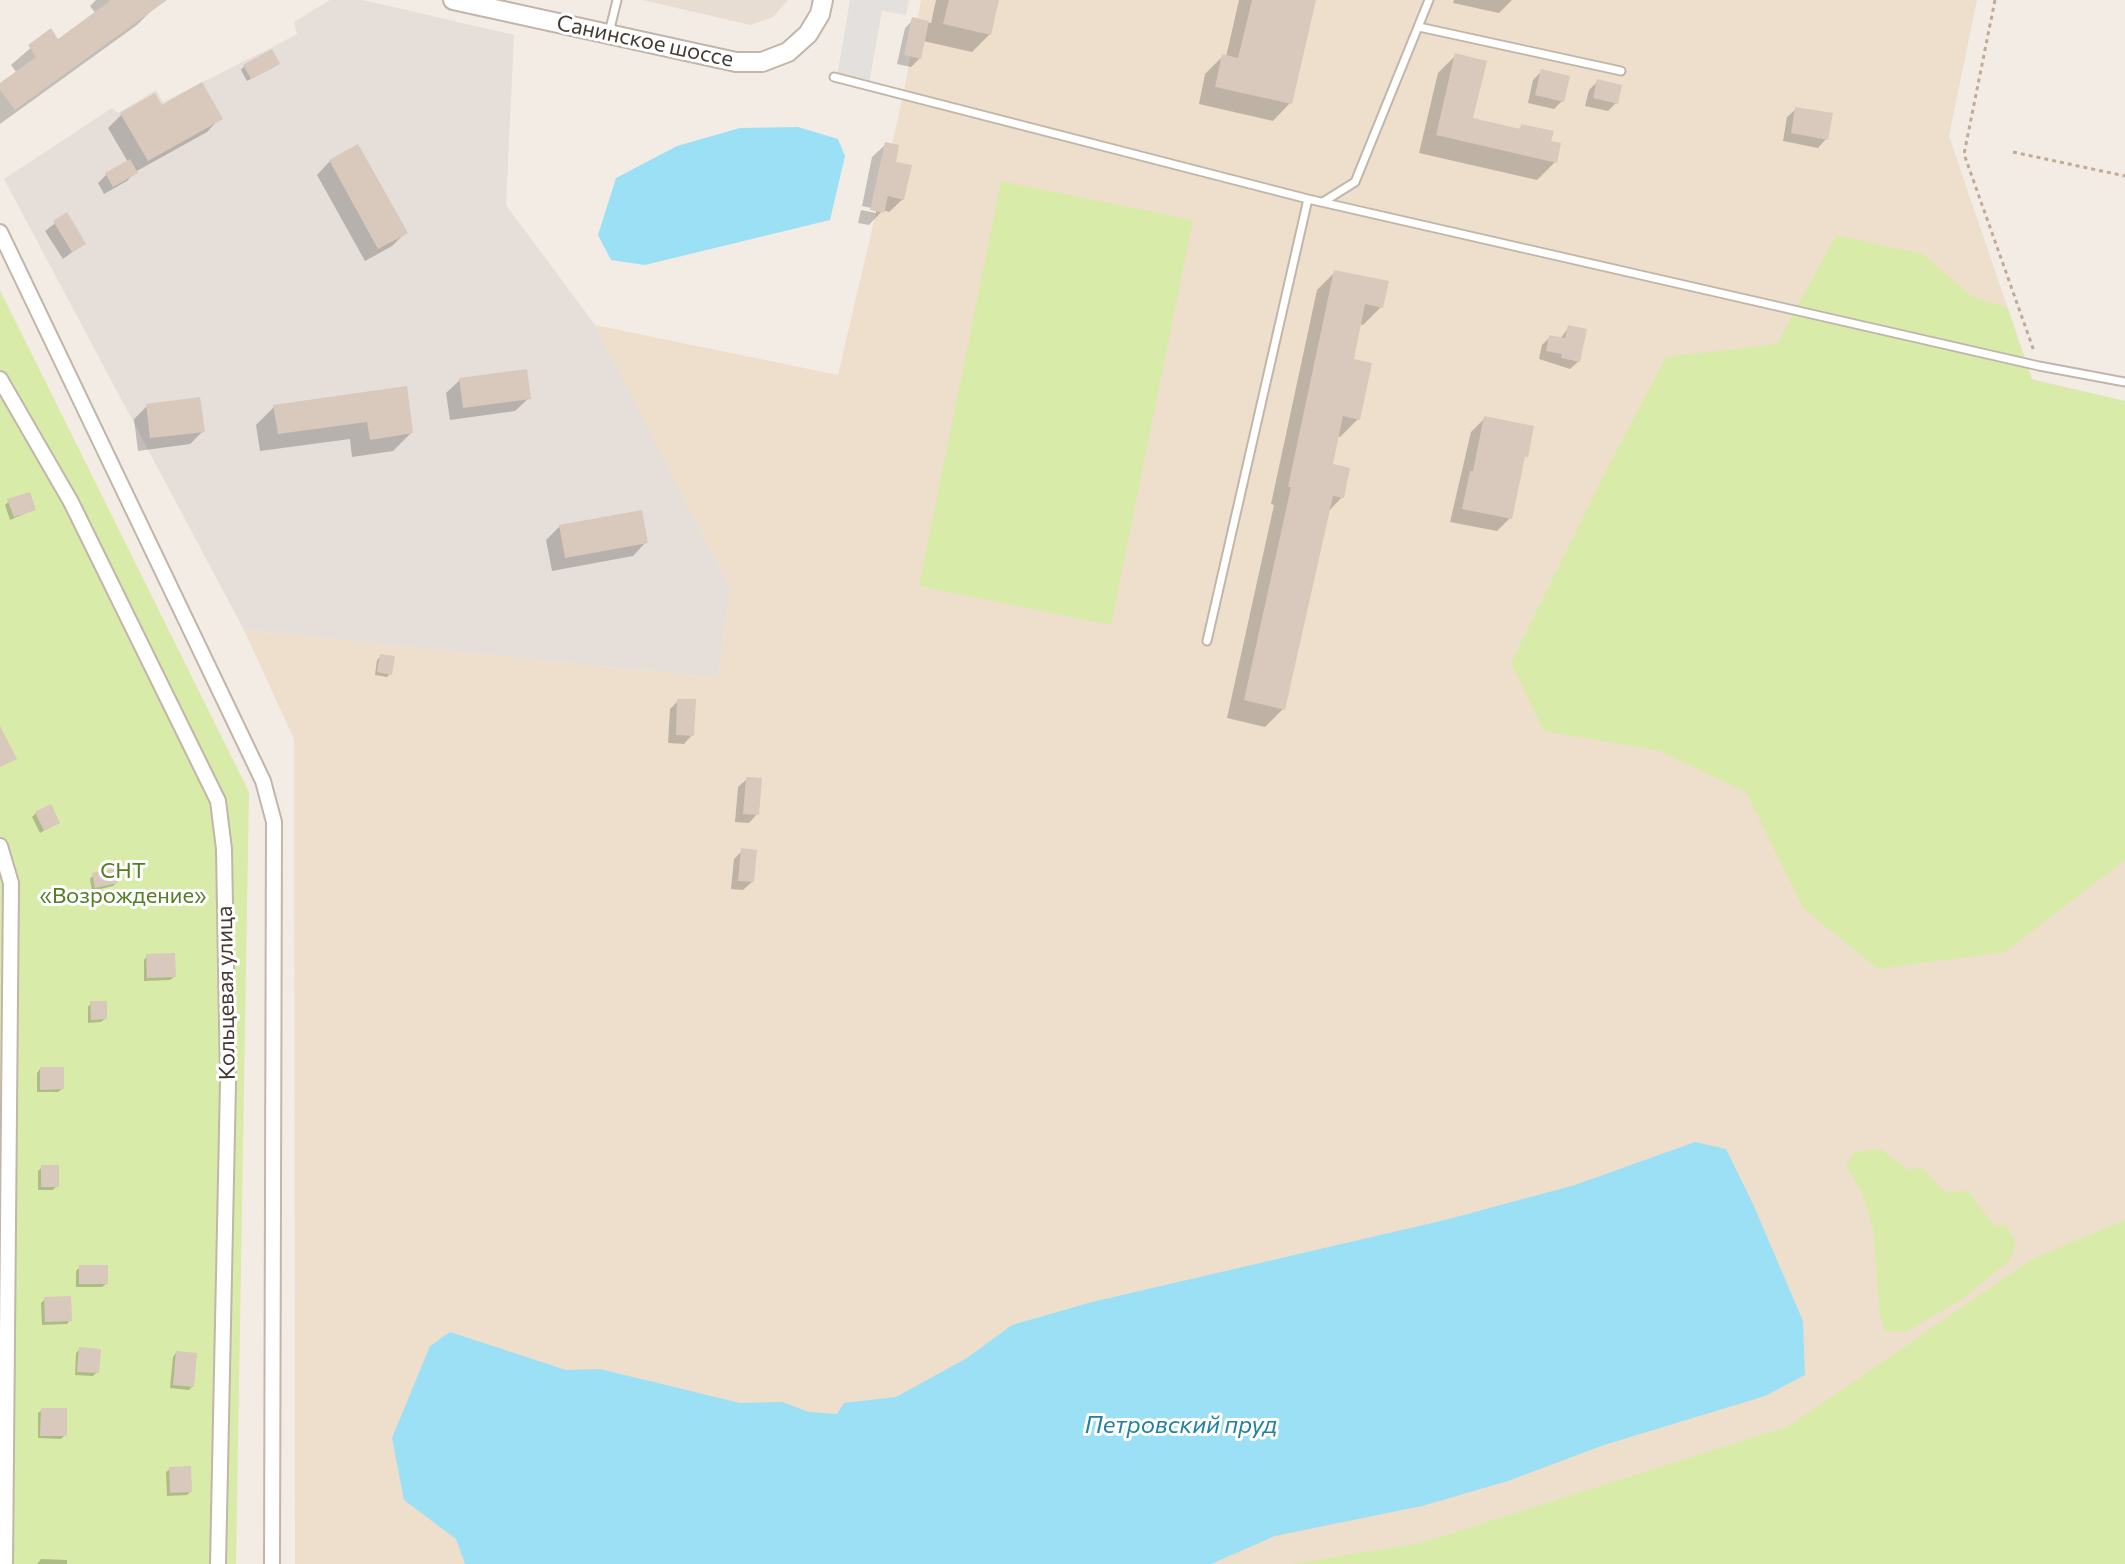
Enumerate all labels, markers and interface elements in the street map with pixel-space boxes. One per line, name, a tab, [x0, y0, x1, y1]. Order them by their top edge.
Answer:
street label: Санинское шоссе	[554, 9, 736, 73]
park label: СНТ «Возрождение»	[39, 858, 207, 910]
street label: Кольцевая улица	[211, 906, 241, 1080]
water label: Петровский пруд	[1085, 1411, 1277, 1439]

